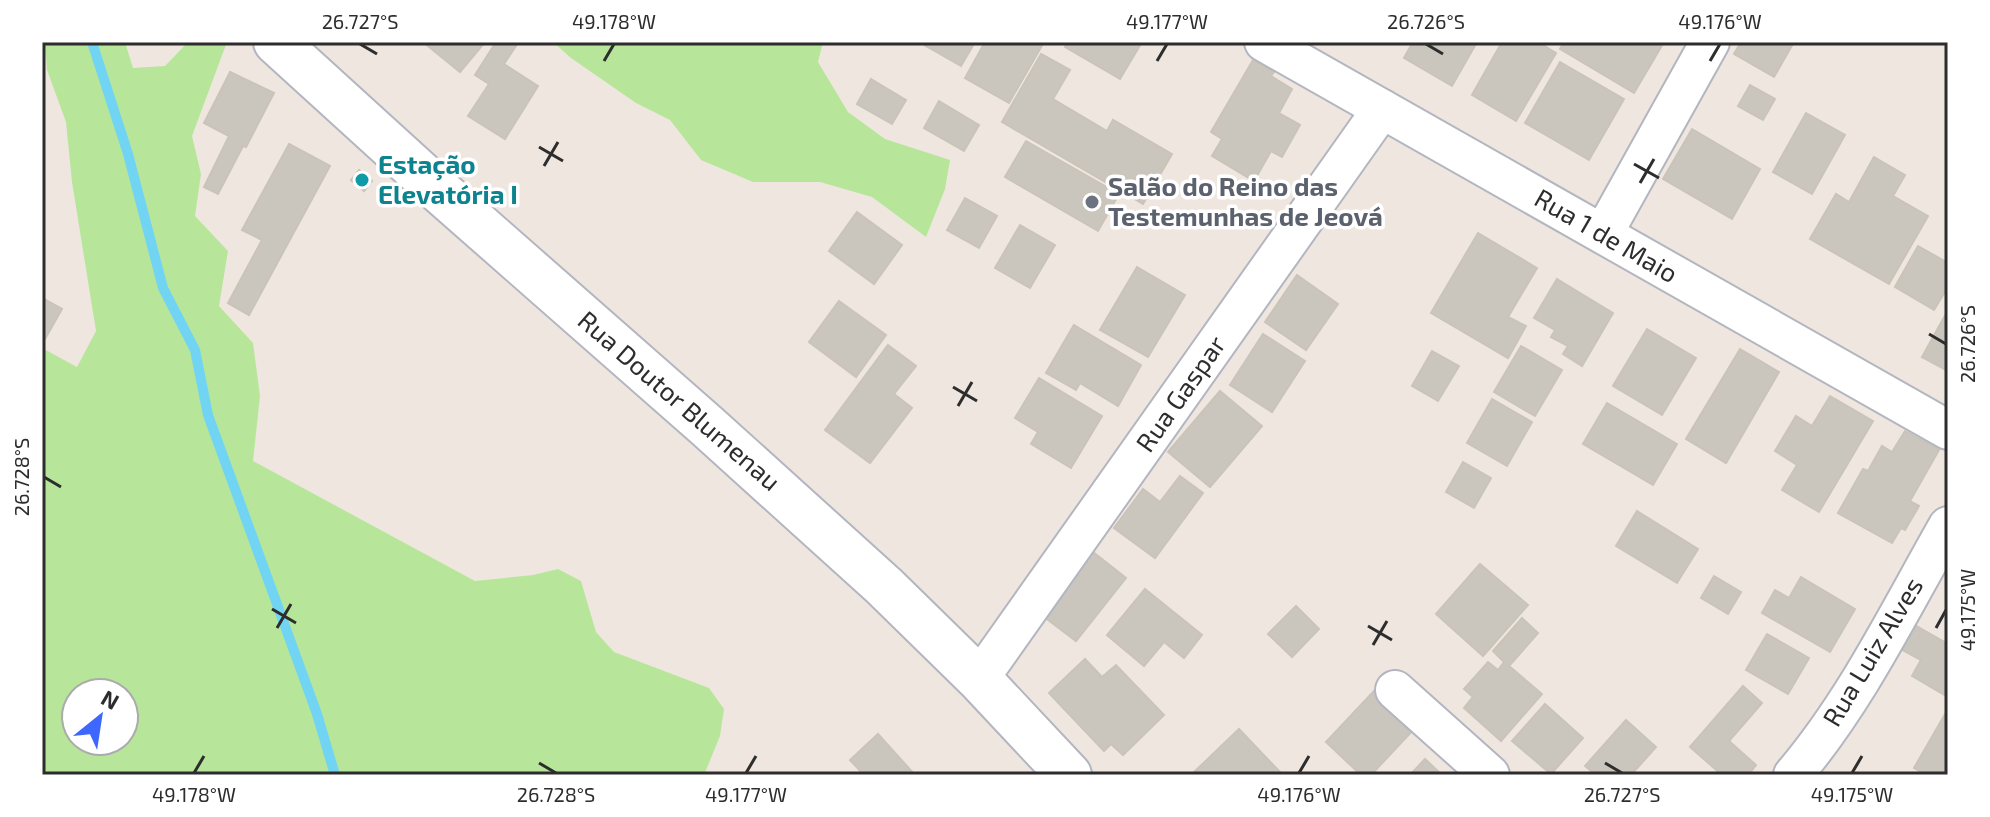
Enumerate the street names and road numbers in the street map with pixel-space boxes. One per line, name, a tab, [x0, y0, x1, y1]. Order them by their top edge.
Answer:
street label: Rua 1 de Maio	[1530, 181, 1684, 288]
street label: Rua Doutor Blumenau	[573, 304, 787, 496]
street label: Rua Gaspar	[1128, 329, 1231, 457]
street label: Rua Luiz Alves	[1815, 571, 1928, 731]

